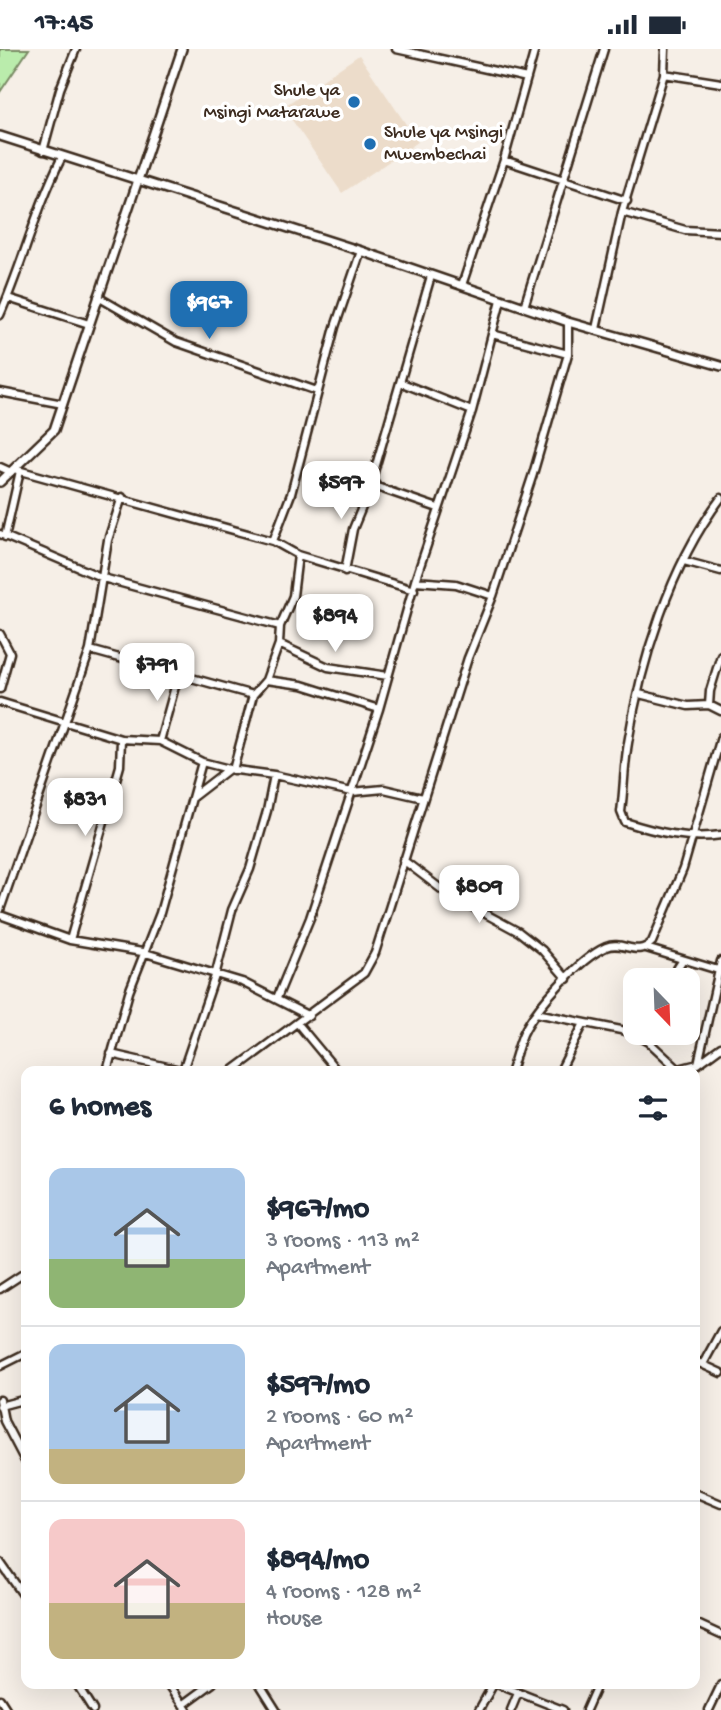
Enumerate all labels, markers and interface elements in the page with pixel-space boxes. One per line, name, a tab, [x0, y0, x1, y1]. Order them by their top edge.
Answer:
text: 17:45	[35, 9, 93, 40]
place label: Shule ya Msingi Matarawe	[203, 80, 341, 125]
marker: Shule ya Msingi Matarawe	[346, 94, 362, 110]
place label: Shule ya Msingi Mwembechai	[384, 122, 503, 167]
marker: Shule ya Msingi Mwembechai	[362, 136, 378, 152]
pin: $967	[168, 281, 250, 341]
text: $967	[186, 290, 232, 317]
pin: $597	[300, 461, 382, 521]
text: $597	[318, 470, 364, 497]
pin: $894	[294, 595, 376, 654]
text: $894	[312, 603, 358, 630]
pin: $791	[116, 643, 198, 703]
text: $791	[135, 652, 179, 679]
pin: $831	[44, 779, 126, 838]
text: $831	[63, 787, 107, 814]
pin: $809	[438, 865, 520, 925]
text: $809	[455, 874, 503, 901]
north arrow	[623, 968, 700, 1045]
map controls	[623, 968, 700, 1045]
icon: filters	[634, 1089, 672, 1127]
text: 6 homes	[49, 1091, 151, 1126]
text: $967/mo	[266, 1193, 369, 1228]
icon: home	[105, 1196, 189, 1280]
text: 3 rooms · 113 m²	[266, 1228, 420, 1255]
text: Apartment	[266, 1255, 370, 1282]
text: $597/mo	[266, 1369, 370, 1404]
icon: home	[105, 1372, 189, 1456]
text: 2 rooms · 60 m²	[266, 1404, 413, 1431]
text: Apartment	[266, 1431, 370, 1458]
text: $894/mo	[266, 1544, 369, 1579]
icon: home	[105, 1547, 189, 1631]
text: 4 rooms · 128 m²	[266, 1579, 421, 1606]
text: House	[266, 1606, 322, 1633]

